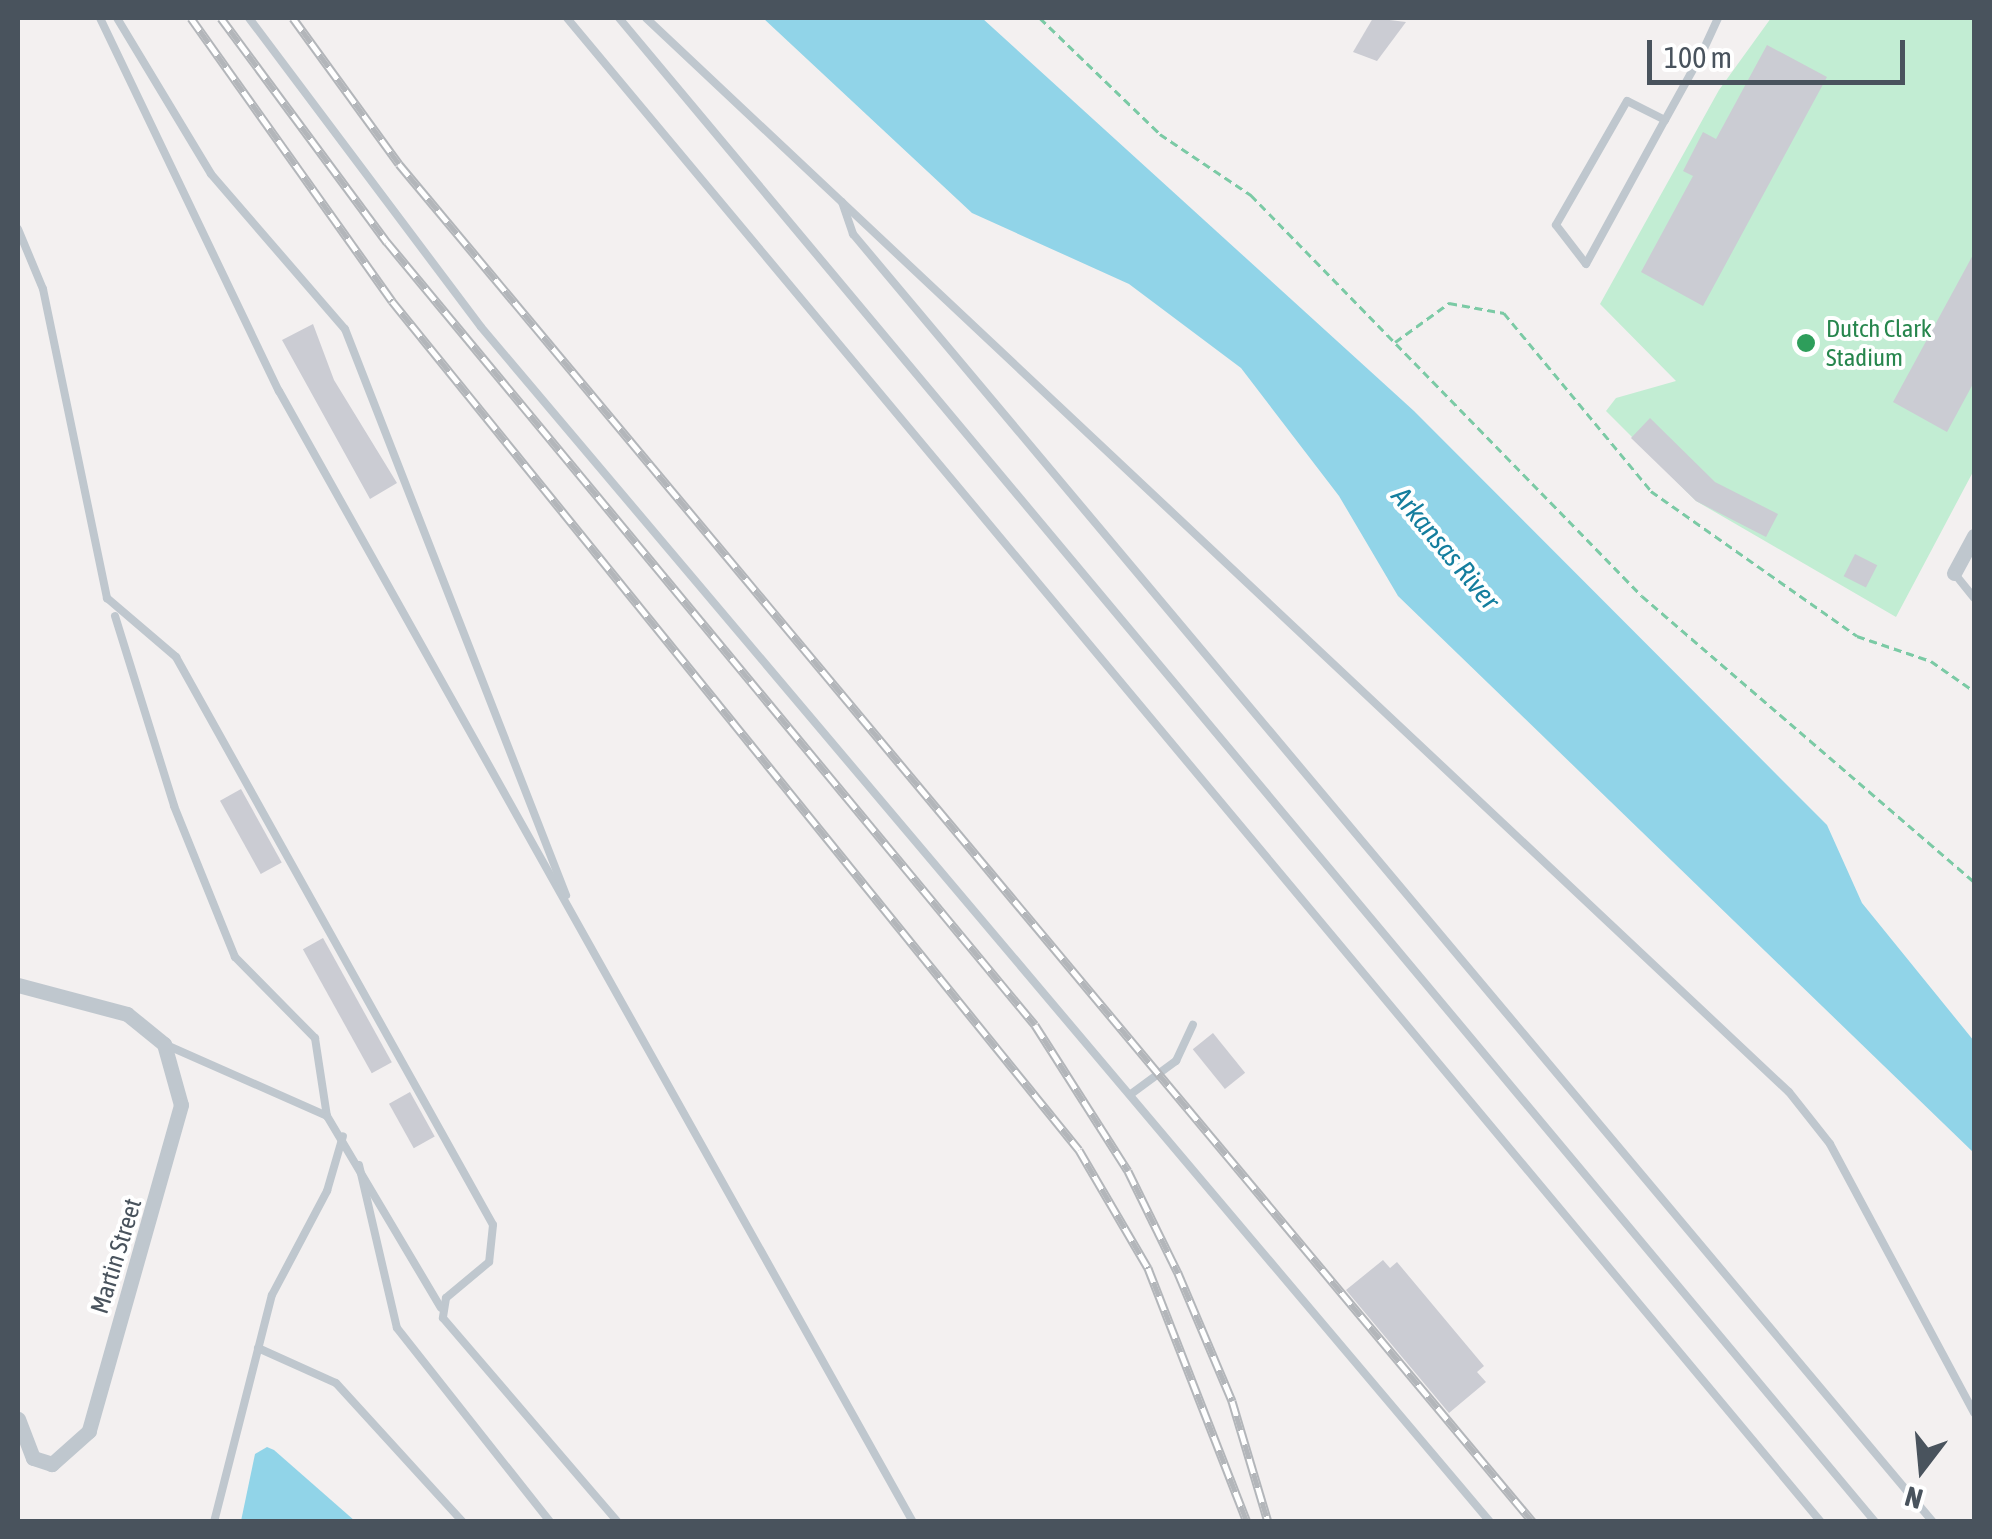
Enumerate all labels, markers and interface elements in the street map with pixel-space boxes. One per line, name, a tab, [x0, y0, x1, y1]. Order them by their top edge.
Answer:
scale bar	[1652, 20, 1910, 82]
text: 100 m	[1664, 40, 1732, 74]
place label: Dutch Clark Stadium	[1826, 314, 1932, 373]
marker: Dutch Clark Stadium	[1795, 332, 1817, 354]
water label: Arkansas River	[1385, 480, 1507, 616]
street label: Martin Street	[84, 1195, 148, 1317]
north arrow	[1872, 1419, 1972, 1519]
text: N	[1901, 1480, 1926, 1515]

